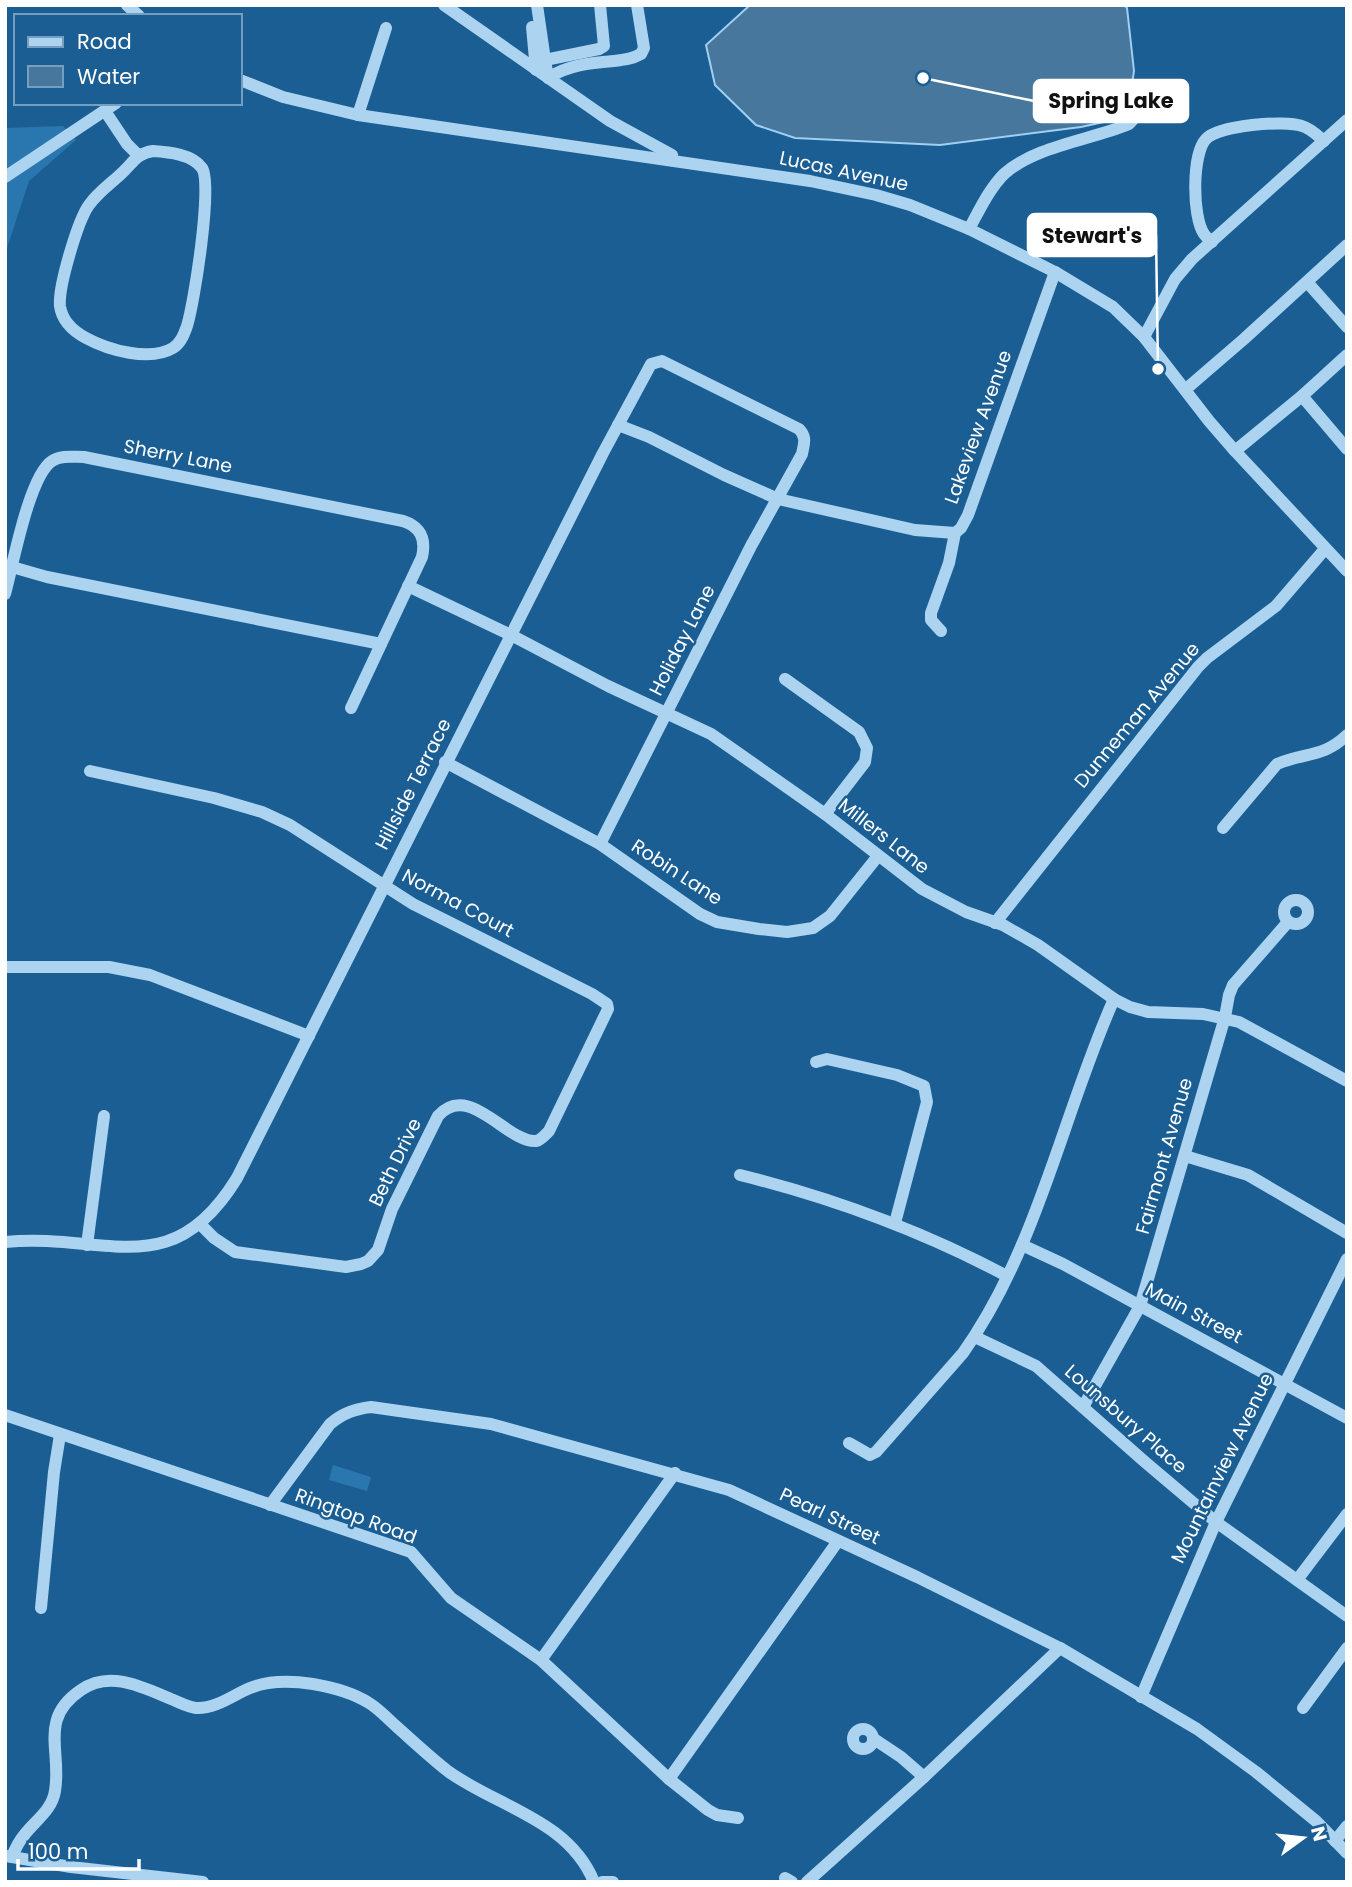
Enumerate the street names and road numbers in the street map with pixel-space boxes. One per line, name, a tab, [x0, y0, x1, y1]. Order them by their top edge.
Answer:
street label: Lucas Avenue	[777, 144, 911, 198]
street label: Lakeview Avenue	[938, 346, 1018, 508]
street label: Sherry Lane	[121, 432, 235, 480]
street label: Holiday Lane	[642, 580, 722, 700]
street label: Dunneman Avenue	[1068, 636, 1206, 794]
street label: Hillside Terrace	[368, 714, 458, 854]
street label: Millers Lane	[833, 792, 935, 880]
street label: Robin Lane	[626, 833, 728, 911]
street label: Norma Court	[397, 862, 519, 944]
street label: Fairmont Avenue	[1129, 1075, 1199, 1237]
street label: Beth Drive	[362, 1113, 428, 1211]
street label: Main Street	[1141, 1276, 1248, 1350]
street label: Lounsbury Place	[1059, 1358, 1193, 1480]
street label: Mountainview Avenue	[1164, 1368, 1280, 1568]
street label: Ringtop Road	[291, 1481, 421, 1551]
street label: Pearl Street	[775, 1481, 885, 1551]

